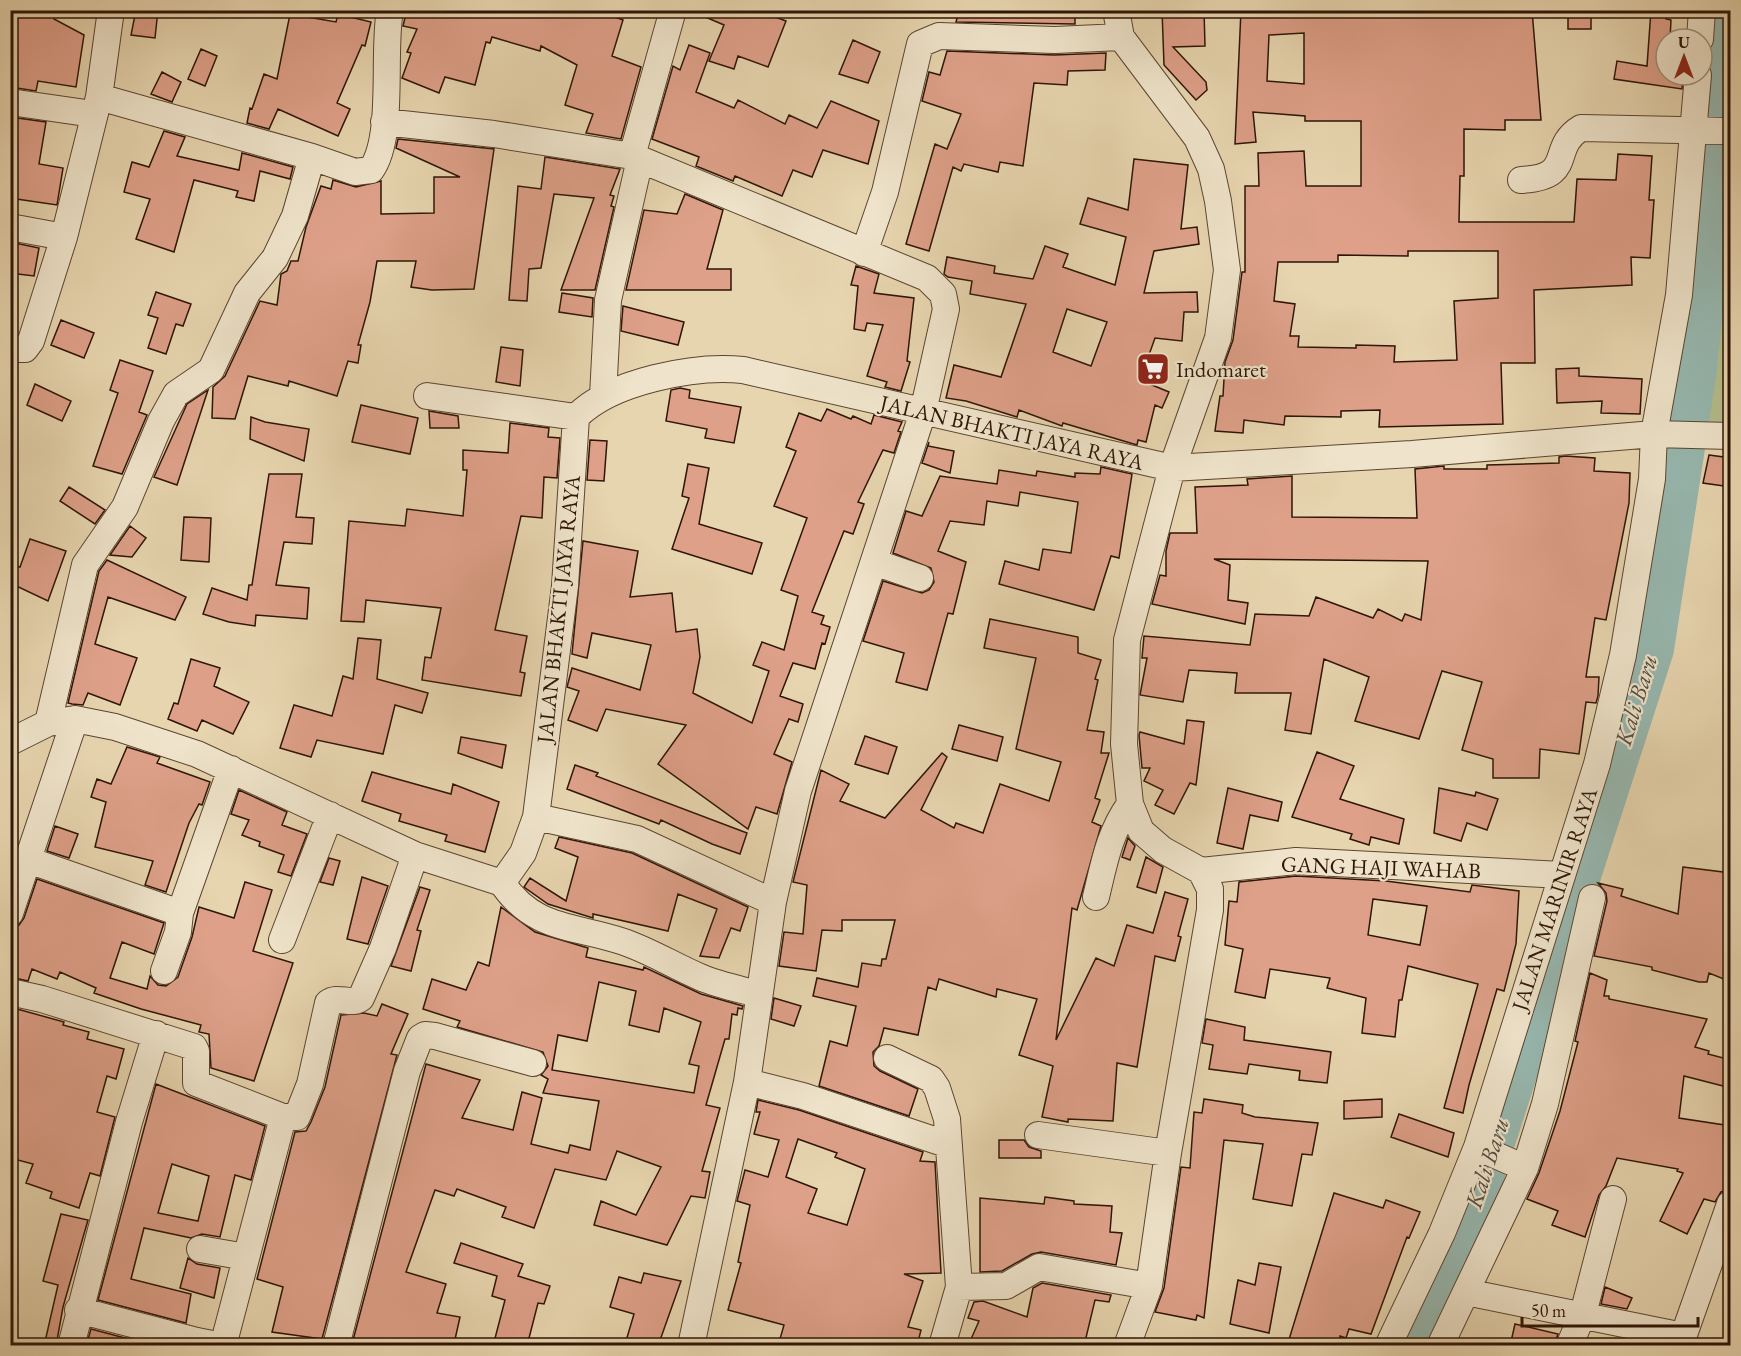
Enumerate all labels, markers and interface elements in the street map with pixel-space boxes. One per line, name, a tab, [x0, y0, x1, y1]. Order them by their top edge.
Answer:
north arrow	[1654, 27, 1714, 87]
text: U	[1678, 32, 1690, 53]
supermarket icon: Indomaret	[1135, 351, 1171, 387]
place label: Indomaret	[1176, 355, 1266, 384]
street label: JALAN BHAKTI JAYA RAYA	[875, 388, 1147, 477]
street label: JALAN BHAKTI JAYA RAYA	[530, 473, 587, 747]
water label: Kali Baru	[1607, 651, 1664, 750]
street label: JALAN MARINIR RAYA	[1504, 783, 1604, 1016]
street label: GANG HAJI WAHAB	[1281, 850, 1482, 885]
water label: Kali Baru	[1457, 1114, 1516, 1213]
scale bar	[1522, 1290, 1698, 1328]
text: 50 m	[1531, 1299, 1566, 1322]

